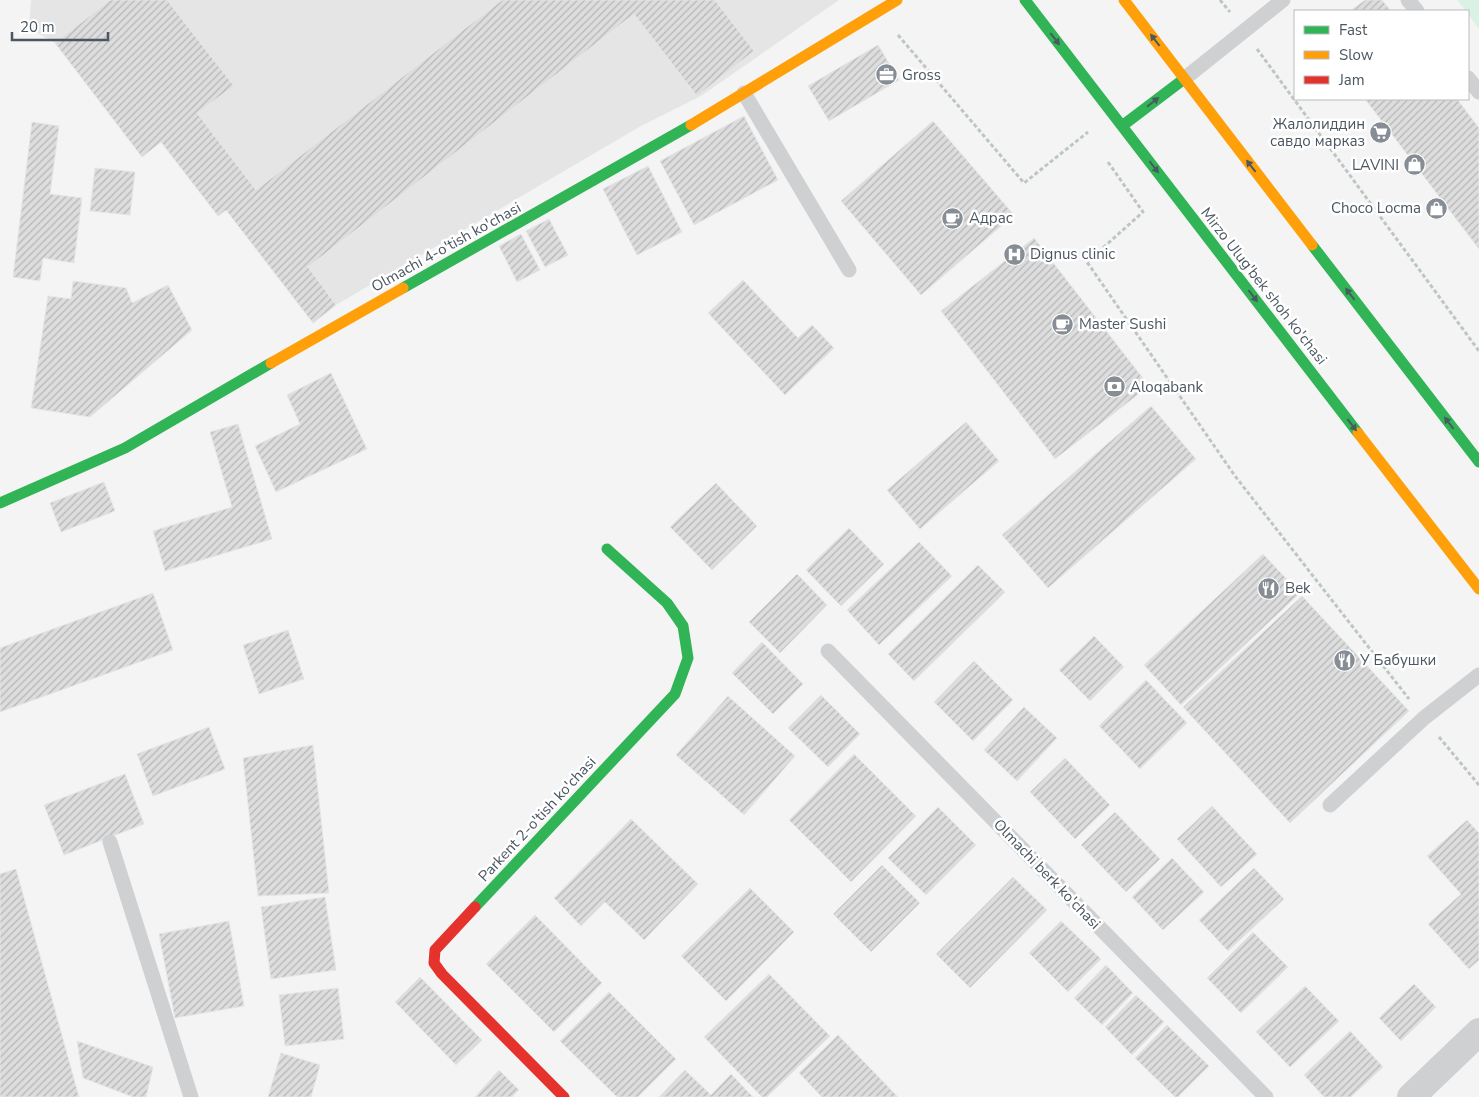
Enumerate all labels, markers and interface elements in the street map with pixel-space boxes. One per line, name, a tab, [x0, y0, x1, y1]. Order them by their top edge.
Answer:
scale bar	[12, 10, 109, 42]
legend	[1294, 10, 1469, 100]
text: 20 m	[20, 17, 55, 37]
text: Fast	[1339, 20, 1368, 40]
one-way arrow	[1050, 32, 1061, 45]
one-way arrow	[1149, 34, 1160, 47]
text: Slow	[1339, 45, 1374, 65]
office icon: Gross	[874, 63, 898, 87]
place label: Gross	[902, 65, 941, 85]
text: Jam	[1338, 70, 1365, 90]
one-way arrow	[1146, 97, 1159, 108]
place label: Жалолиддин савдо марказ	[1270, 114, 1365, 151]
supermarket icon: Жалолиддин савдо марказ	[1369, 121, 1393, 145]
shop icon: LAVINI	[1403, 153, 1427, 177]
place label: LAVINI	[1352, 155, 1399, 175]
one-way arrow	[1149, 160, 1160, 173]
one-way arrow	[1246, 160, 1257, 173]
shop icon: Choco Locma	[1425, 196, 1449, 220]
street label: Olmachi 4-o'tish ko'chasi	[368, 197, 524, 297]
place label: Choco Locma	[1331, 198, 1421, 218]
street label: Mirzo Ulug'bek shoh ko'chasi	[1196, 203, 1332, 369]
cafe icon: Адрас	[941, 206, 965, 230]
place label: Адрас	[969, 208, 1013, 228]
hospital icon: Dignus clinic	[1002, 242, 1026, 266]
place label: Dignus clinic	[1030, 244, 1115, 264]
one-way arrow	[1345, 288, 1356, 301]
one-way arrow	[1248, 289, 1259, 302]
cafe icon: Master Sushi	[1051, 312, 1075, 336]
place label: Master Sushi	[1079, 314, 1166, 334]
bank icon: Aloqabank	[1102, 375, 1126, 399]
place label: Aloqabank	[1130, 377, 1204, 397]
one-way arrow	[1444, 417, 1455, 430]
one-way arrow	[1347, 418, 1358, 431]
restaurant icon: Bek	[1257, 576, 1281, 600]
place label: Bek	[1285, 578, 1311, 598]
restaurant icon: У Бабушки	[1332, 648, 1356, 672]
place label: У Бабушки	[1359, 650, 1436, 670]
street label: Parkent 2-o'tish ko'chasi	[474, 752, 600, 886]
street label: Olmachi berk ko'chasi	[989, 815, 1105, 933]

